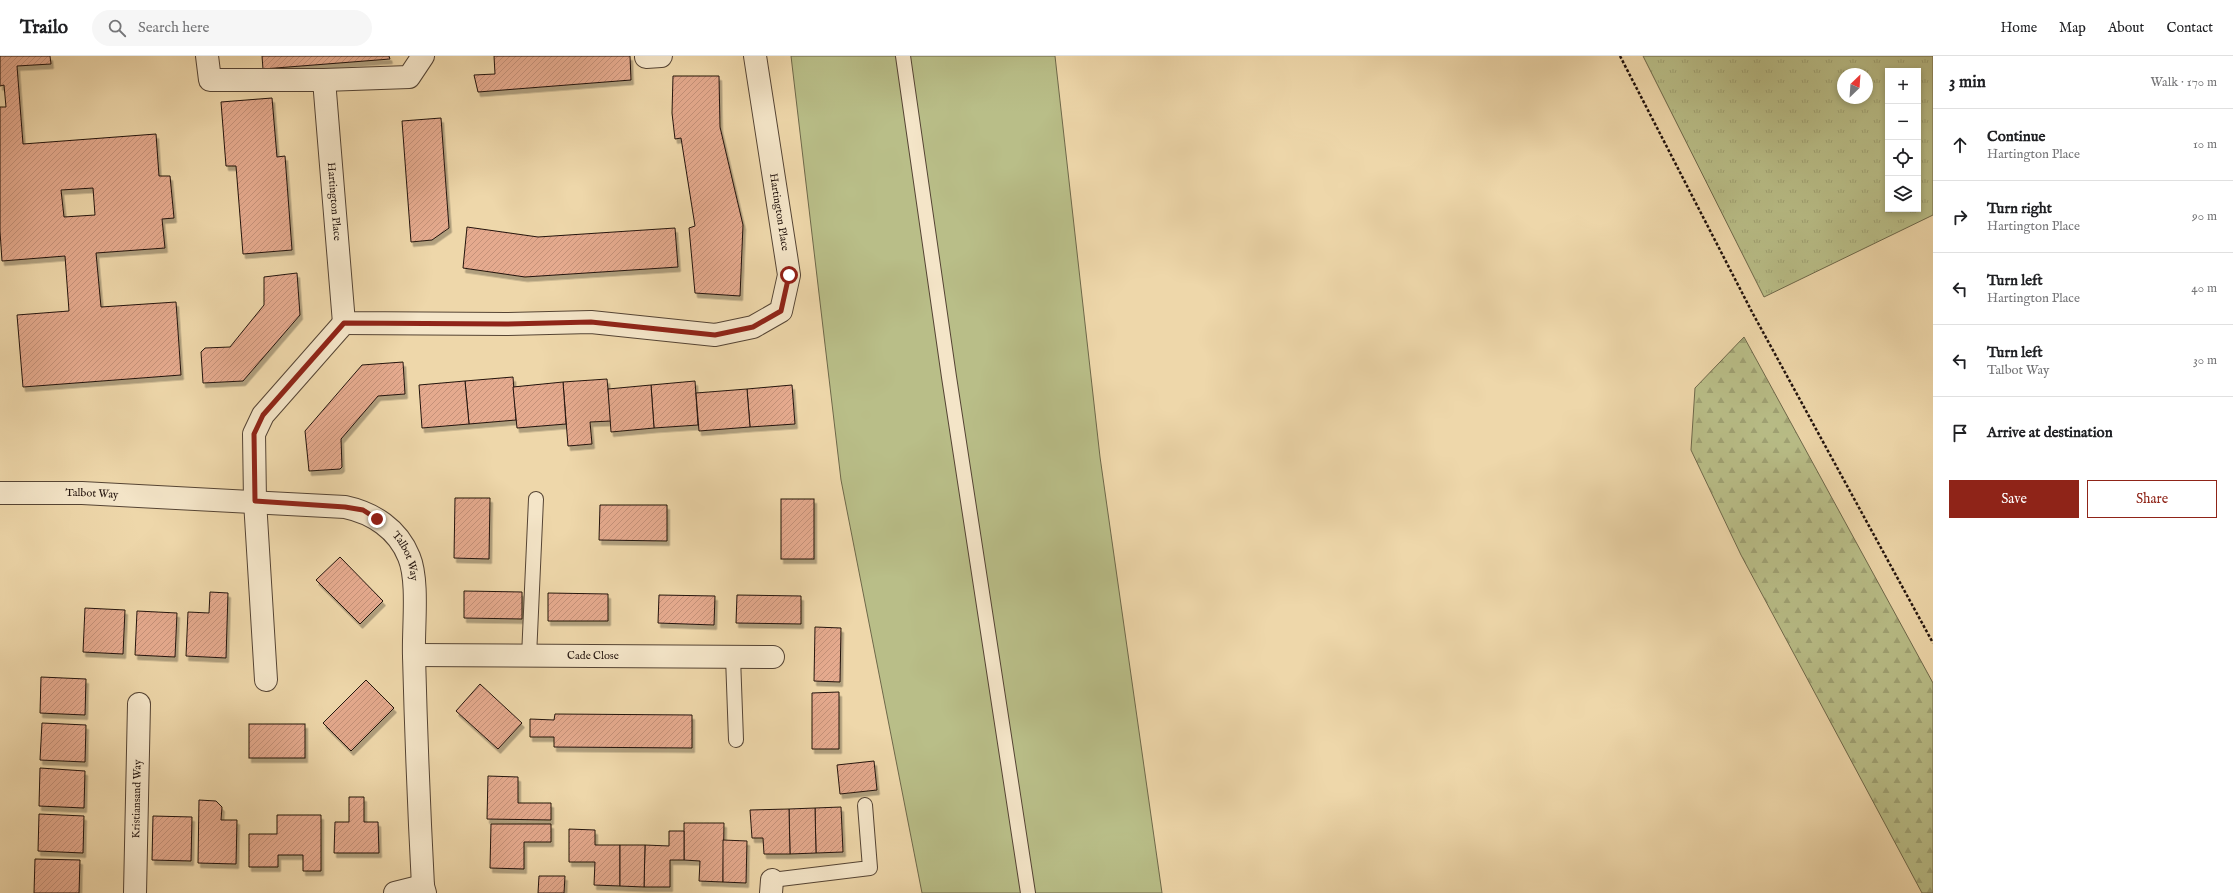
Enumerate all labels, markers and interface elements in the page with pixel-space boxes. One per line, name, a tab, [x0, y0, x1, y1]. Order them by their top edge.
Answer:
search box	[92, 10, 372, 46]
text: Trailo	[20, 16, 68, 40]
icon: search	[106, 17, 128, 39]
text: Search here	[138, 18, 209, 37]
text: Home	[2001, 19, 2037, 37]
text: Map	[2059, 19, 2086, 37]
text: About	[2108, 19, 2144, 37]
text: Contact	[2166, 19, 2213, 37]
north arrow	[1837, 68, 1873, 104]
map controls	[1885, 68, 1921, 212]
button: +	[1885, 68, 1921, 104]
text: 3 min	[1949, 72, 1986, 93]
text: Walk · 170 m	[2151, 74, 2217, 91]
button: −	[1885, 104, 1921, 140]
text: Continue	[1987, 127, 2045, 146]
icon: ahead	[1949, 134, 1971, 156]
text: 10 m	[2193, 136, 2217, 153]
button: locate	[1885, 140, 1921, 176]
text: Hartington Place	[1987, 146, 2080, 163]
street label: Hartington Place	[324, 162, 344, 241]
street label: Hartington Place	[766, 172, 792, 252]
button: layers	[1885, 176, 1921, 212]
text: Turn right	[1987, 199, 2052, 218]
icon: right	[1949, 206, 1971, 228]
text: 90 m	[2192, 208, 2217, 225]
text: Hartington Place	[1987, 218, 2080, 235]
route start	[780, 266, 798, 284]
text: Turn left	[1987, 271, 2043, 290]
icon: left	[1949, 278, 1971, 300]
text: 40 m	[2191, 280, 2217, 297]
text: Hartington Place	[1987, 290, 2080, 307]
text: Turn left	[1987, 343, 2043, 362]
icon: left	[1949, 350, 1971, 372]
text: 30 m	[2193, 352, 2217, 369]
text: Talbot Way	[1987, 362, 2049, 379]
icon: arrive	[1949, 422, 1971, 444]
text: Arrive at destination	[1987, 423, 2113, 442]
button: Save	[1949, 480, 2079, 518]
button: Share	[2087, 480, 2217, 518]
street label: Talbot Way	[66, 486, 119, 502]
route end	[368, 510, 386, 528]
street label: Talbot Way	[389, 528, 421, 582]
street label: Cade Close	[567, 649, 619, 663]
street label: Kristiansand Way	[129, 759, 145, 839]

